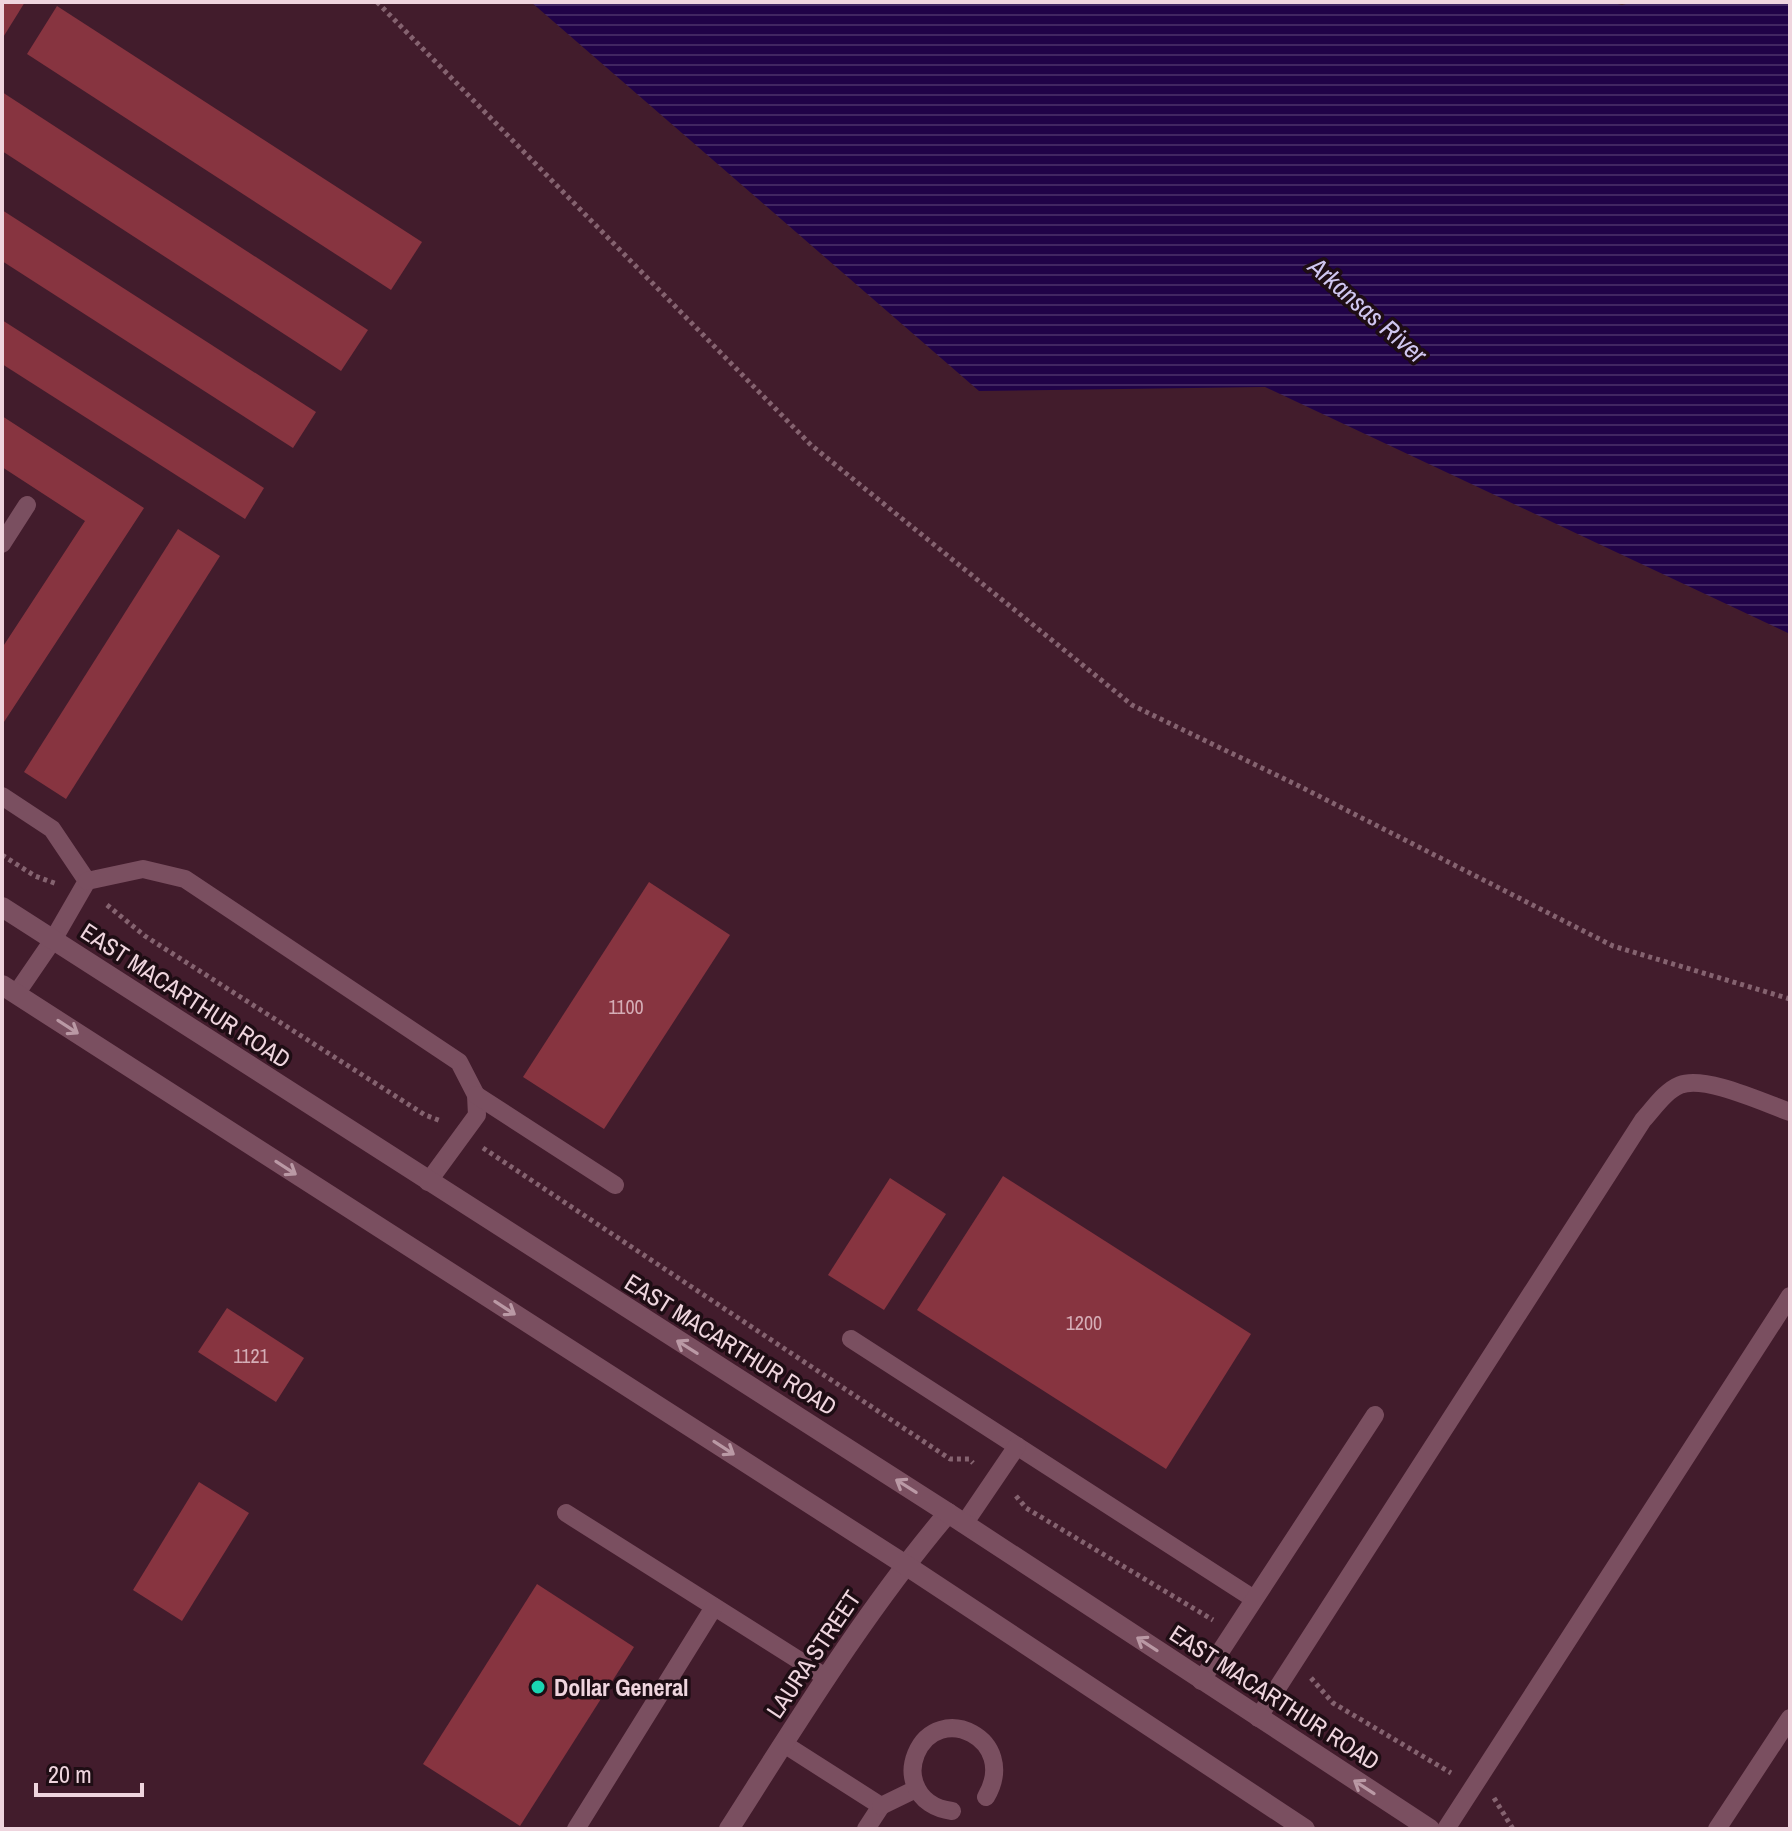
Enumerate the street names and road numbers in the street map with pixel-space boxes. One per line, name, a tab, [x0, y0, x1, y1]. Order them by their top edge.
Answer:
street label: EAST MACARTHUR ROAD	[75, 915, 297, 1075]
street label: EAST MACARTHUR ROAD	[619, 1266, 843, 1422]
street label: LAURA STREET	[758, 1584, 868, 1724]
street label: EAST MACARTHUR ROAD	[1164, 1617, 1386, 1777]

